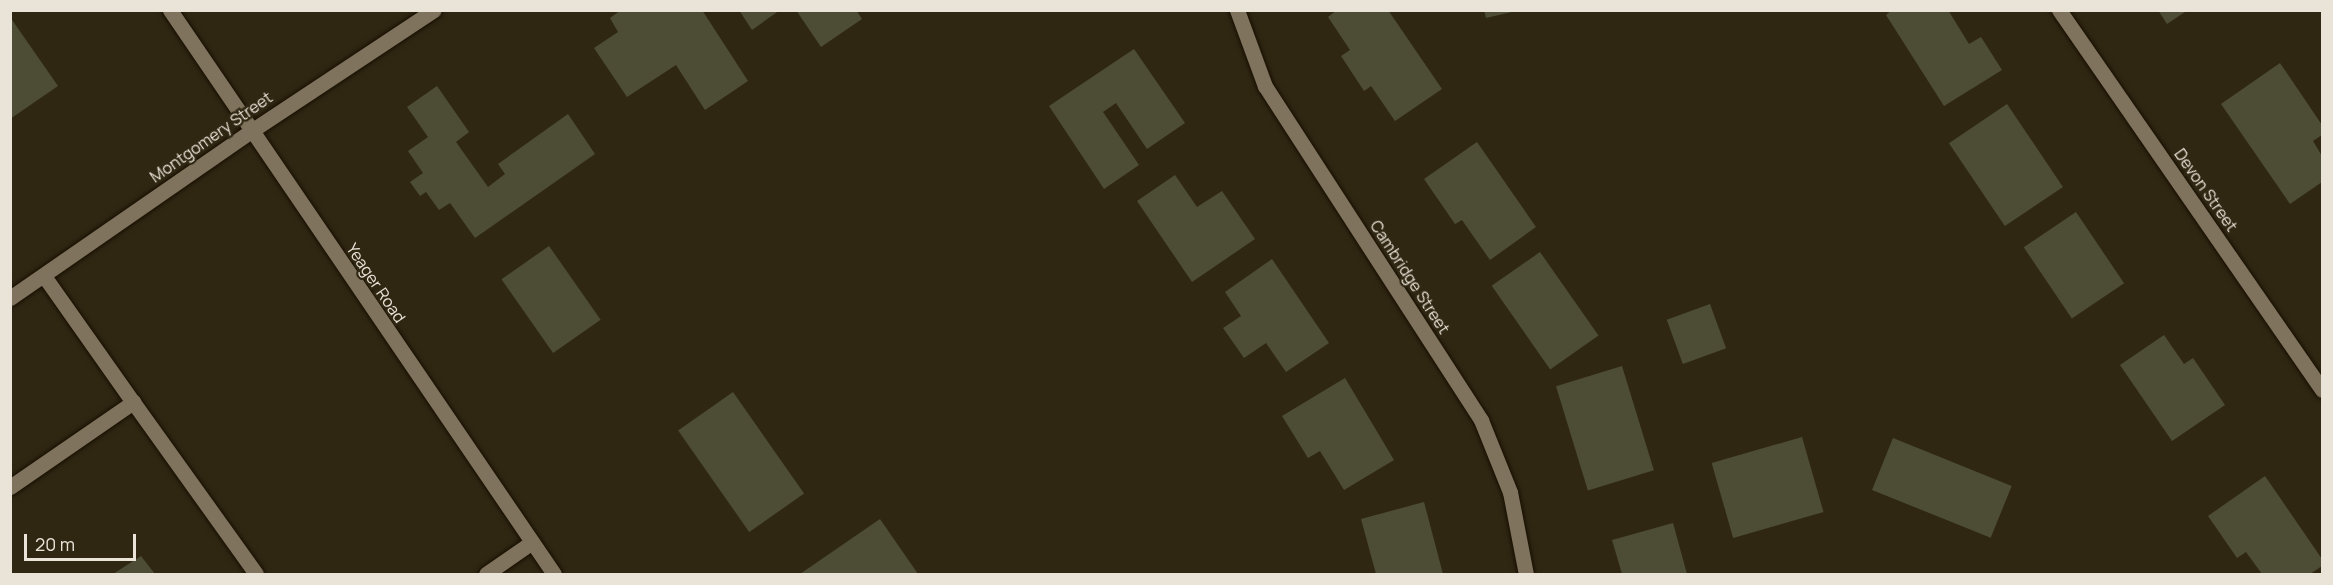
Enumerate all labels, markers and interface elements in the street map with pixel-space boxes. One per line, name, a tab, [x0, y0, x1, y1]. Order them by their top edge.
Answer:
street label: Montgomery Street	[146, 88, 276, 186]
street label: Devon Street	[2170, 145, 2242, 235]
street label: Cambridge Street	[1366, 217, 1454, 337]
street label: Yeager Road	[342, 240, 410, 326]
scale bar	[27, 522, 140, 560]
text: 20 m	[35, 532, 75, 556]

